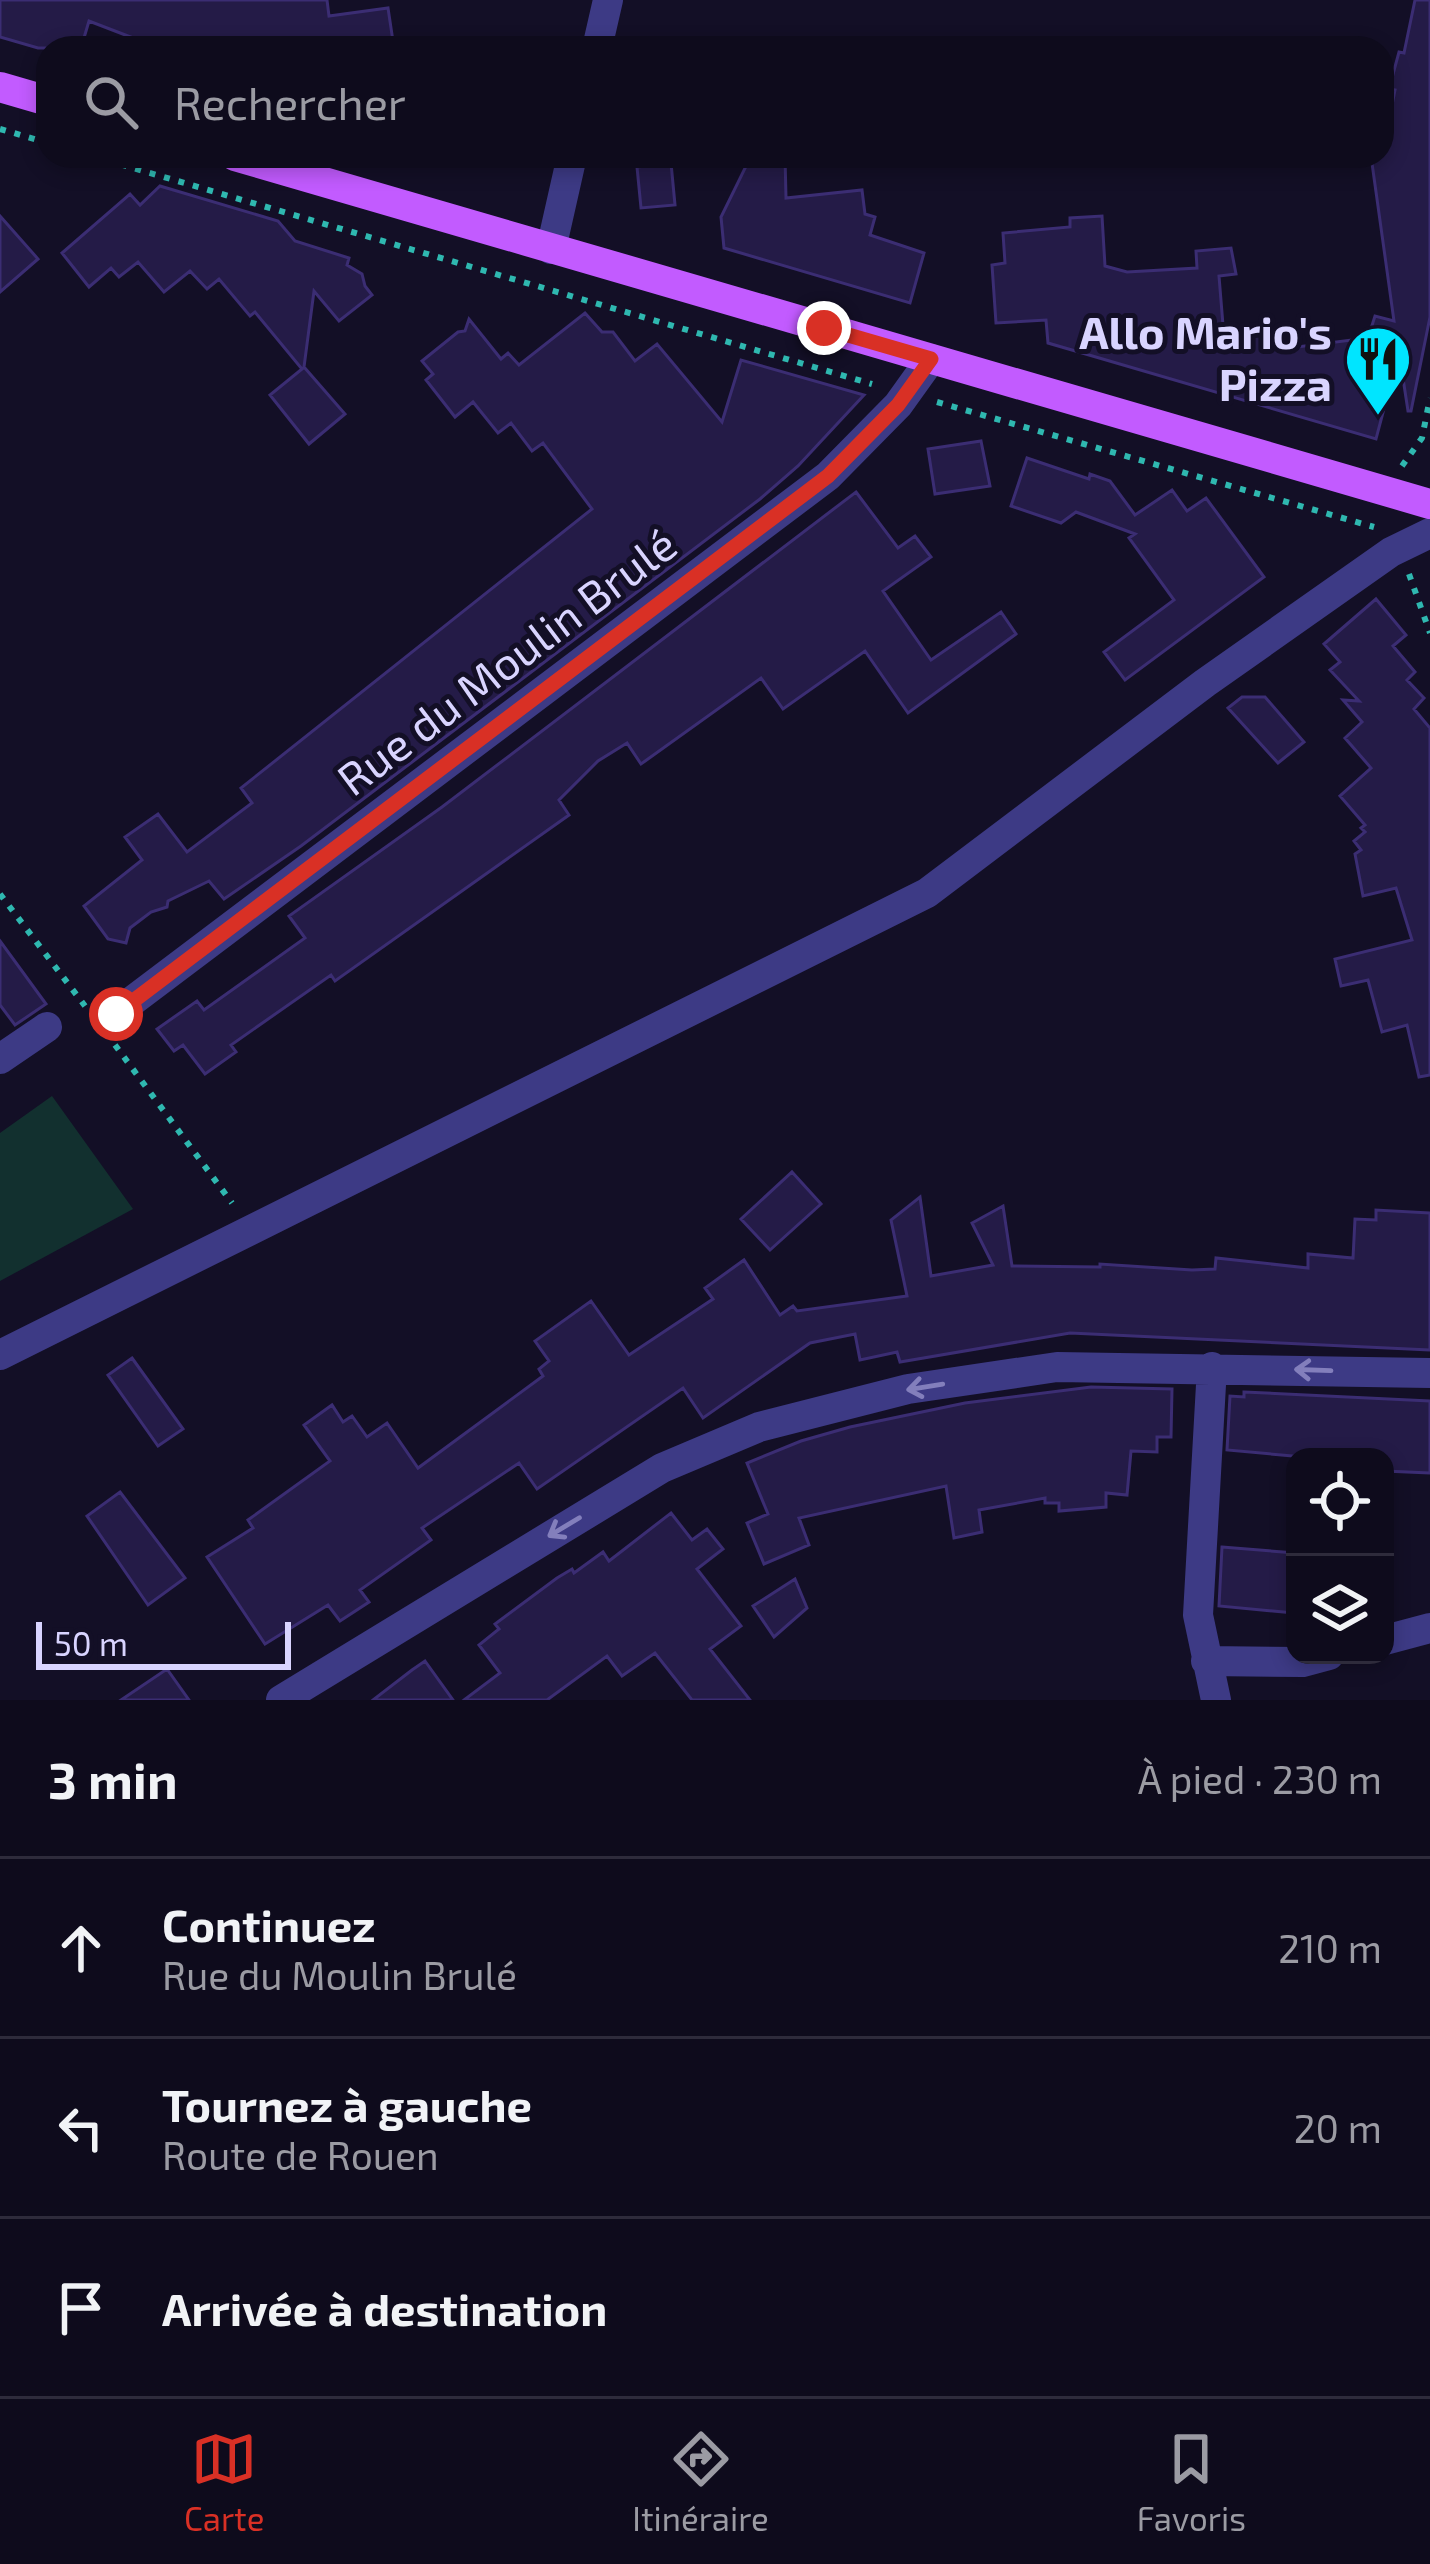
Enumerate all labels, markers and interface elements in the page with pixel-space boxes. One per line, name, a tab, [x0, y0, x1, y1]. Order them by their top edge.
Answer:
search box	[36, 36, 1394, 168]
icon: search	[78, 69, 144, 135]
text: Rechercher	[174, 75, 406, 129]
route end	[797, 301, 851, 355]
place label: Allo Mario's Pizza	[1079, 304, 1332, 410]
restaurant icon: Allo Mario's Pizza	[1343, 324, 1413, 418]
street label: Rue du Moulin Brulé	[326, 516, 686, 805]
route start	[89, 987, 143, 1041]
one-way arrow	[1294, 1358, 1333, 1381]
one-way arrow	[906, 1376, 945, 1399]
map controls	[1286, 1448, 1394, 1664]
button: locate	[1286, 1448, 1394, 1556]
one-way arrow	[548, 1515, 582, 1539]
button: layers	[1286, 1556, 1394, 1664]
scale bar	[36, 1616, 291, 1669]
text: 50 m	[54, 1623, 128, 1663]
text: 3 min	[48, 1748, 178, 1809]
text: À pied · 230 m	[1138, 1755, 1382, 1802]
text: Continuez	[162, 1897, 376, 1951]
icon: ahead	[48, 1915, 114, 1981]
text: 210 m	[1278, 1924, 1382, 1971]
text: Rue du Moulin Brulé	[162, 1951, 517, 1998]
text: Tournez à gauche	[162, 2077, 532, 2131]
icon: left	[48, 2095, 114, 2161]
text: 20 m	[1294, 2104, 1382, 2151]
text: Route de Rouen	[162, 2131, 439, 2178]
icon: arrive	[48, 2275, 114, 2341]
text: Arrivée à destination	[162, 2281, 607, 2335]
tab: Carte	[184, 2426, 264, 2538]
tab: Itinéraire	[632, 2426, 769, 2538]
tab: Favoris	[1137, 2426, 1246, 2538]

